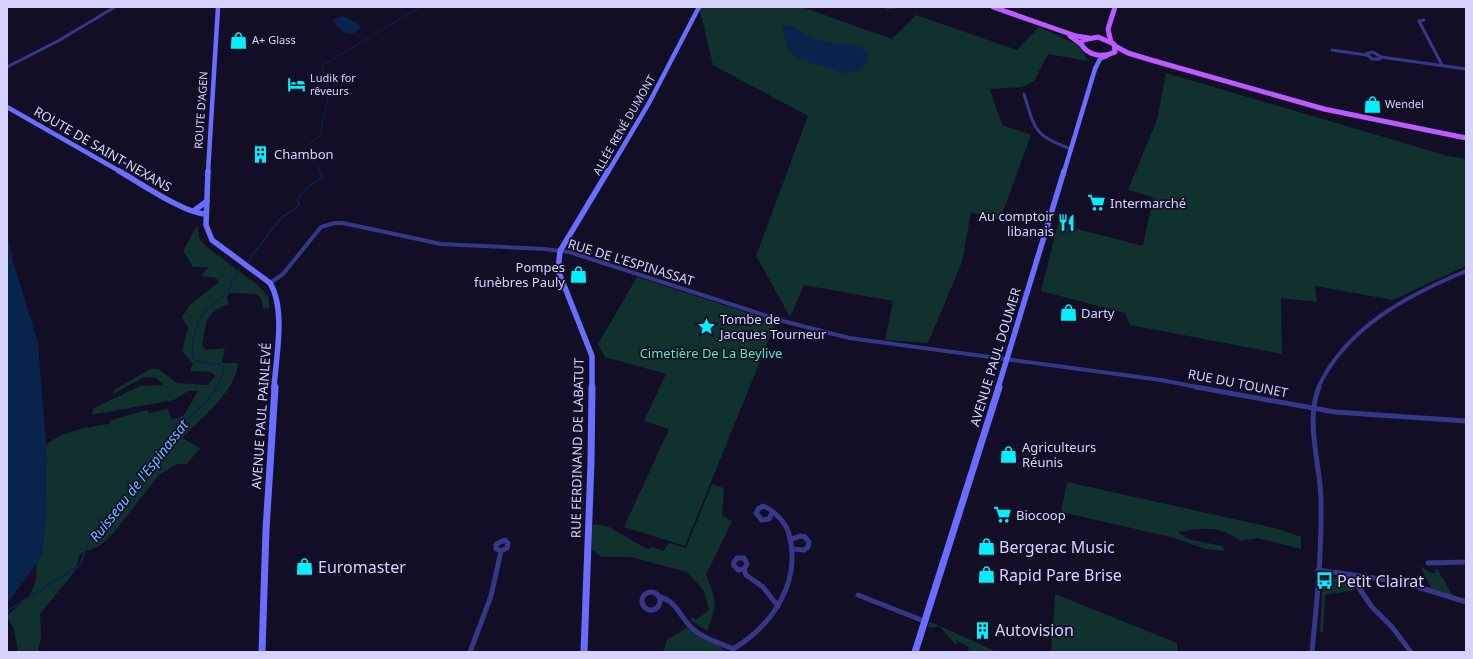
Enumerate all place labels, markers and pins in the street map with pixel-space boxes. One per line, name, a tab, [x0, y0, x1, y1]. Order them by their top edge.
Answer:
shop icon: A+ Glass	[229, 30, 249, 50]
place label: A+ Glass	[252, 32, 296, 47]
place label: Ludik for rêveurs	[310, 70, 356, 98]
hotel icon: Ludik for rêveurs	[287, 74, 307, 94]
shop icon: Wendel	[1362, 94, 1382, 114]
place label: Wendel	[1385, 96, 1424, 111]
building icon: Chambon	[251, 144, 271, 164]
place label: Chambon	[274, 145, 334, 163]
supermarket icon: Intermarché	[1087, 193, 1107, 213]
place label: Intermarché	[1110, 194, 1186, 212]
place label: Au comptoir libanais	[979, 207, 1055, 240]
restaurant icon: Au comptoir libanais	[1057, 213, 1077, 233]
place label: Pompes funèbres Pauly	[474, 258, 565, 291]
shop icon: Pompes funèbres Pauly	[568, 264, 588, 284]
shop icon: Darty	[1058, 303, 1078, 323]
place label: Darty	[1081, 304, 1115, 322]
place label: Tombe de Jacques Tourneur	[718, 310, 827, 343]
place icon: Tombe de Jacques Tourneur	[697, 316, 717, 336]
place label: Agriculteurs Réunis	[1022, 438, 1096, 471]
shop icon: Agriculteurs Réunis	[999, 444, 1019, 464]
supermarket icon: Biocoop	[993, 505, 1013, 525]
place label: Biocoop	[1016, 506, 1066, 524]
place label: Bergerac Music	[999, 536, 1115, 558]
shop icon: Bergerac Music	[976, 537, 996, 557]
place label: Euromaster	[318, 556, 406, 578]
shop icon: Euromaster	[295, 557, 315, 577]
place label: Rapid Pare Brise	[999, 564, 1122, 586]
shop icon: Rapid Pare Brise	[976, 565, 996, 585]
place label: Petit Clairat	[1337, 570, 1424, 592]
bus stop icon: Petit Clairat	[1314, 571, 1334, 591]
place label: Autovision	[995, 619, 1074, 641]
building icon: Autovision	[972, 620, 992, 640]

